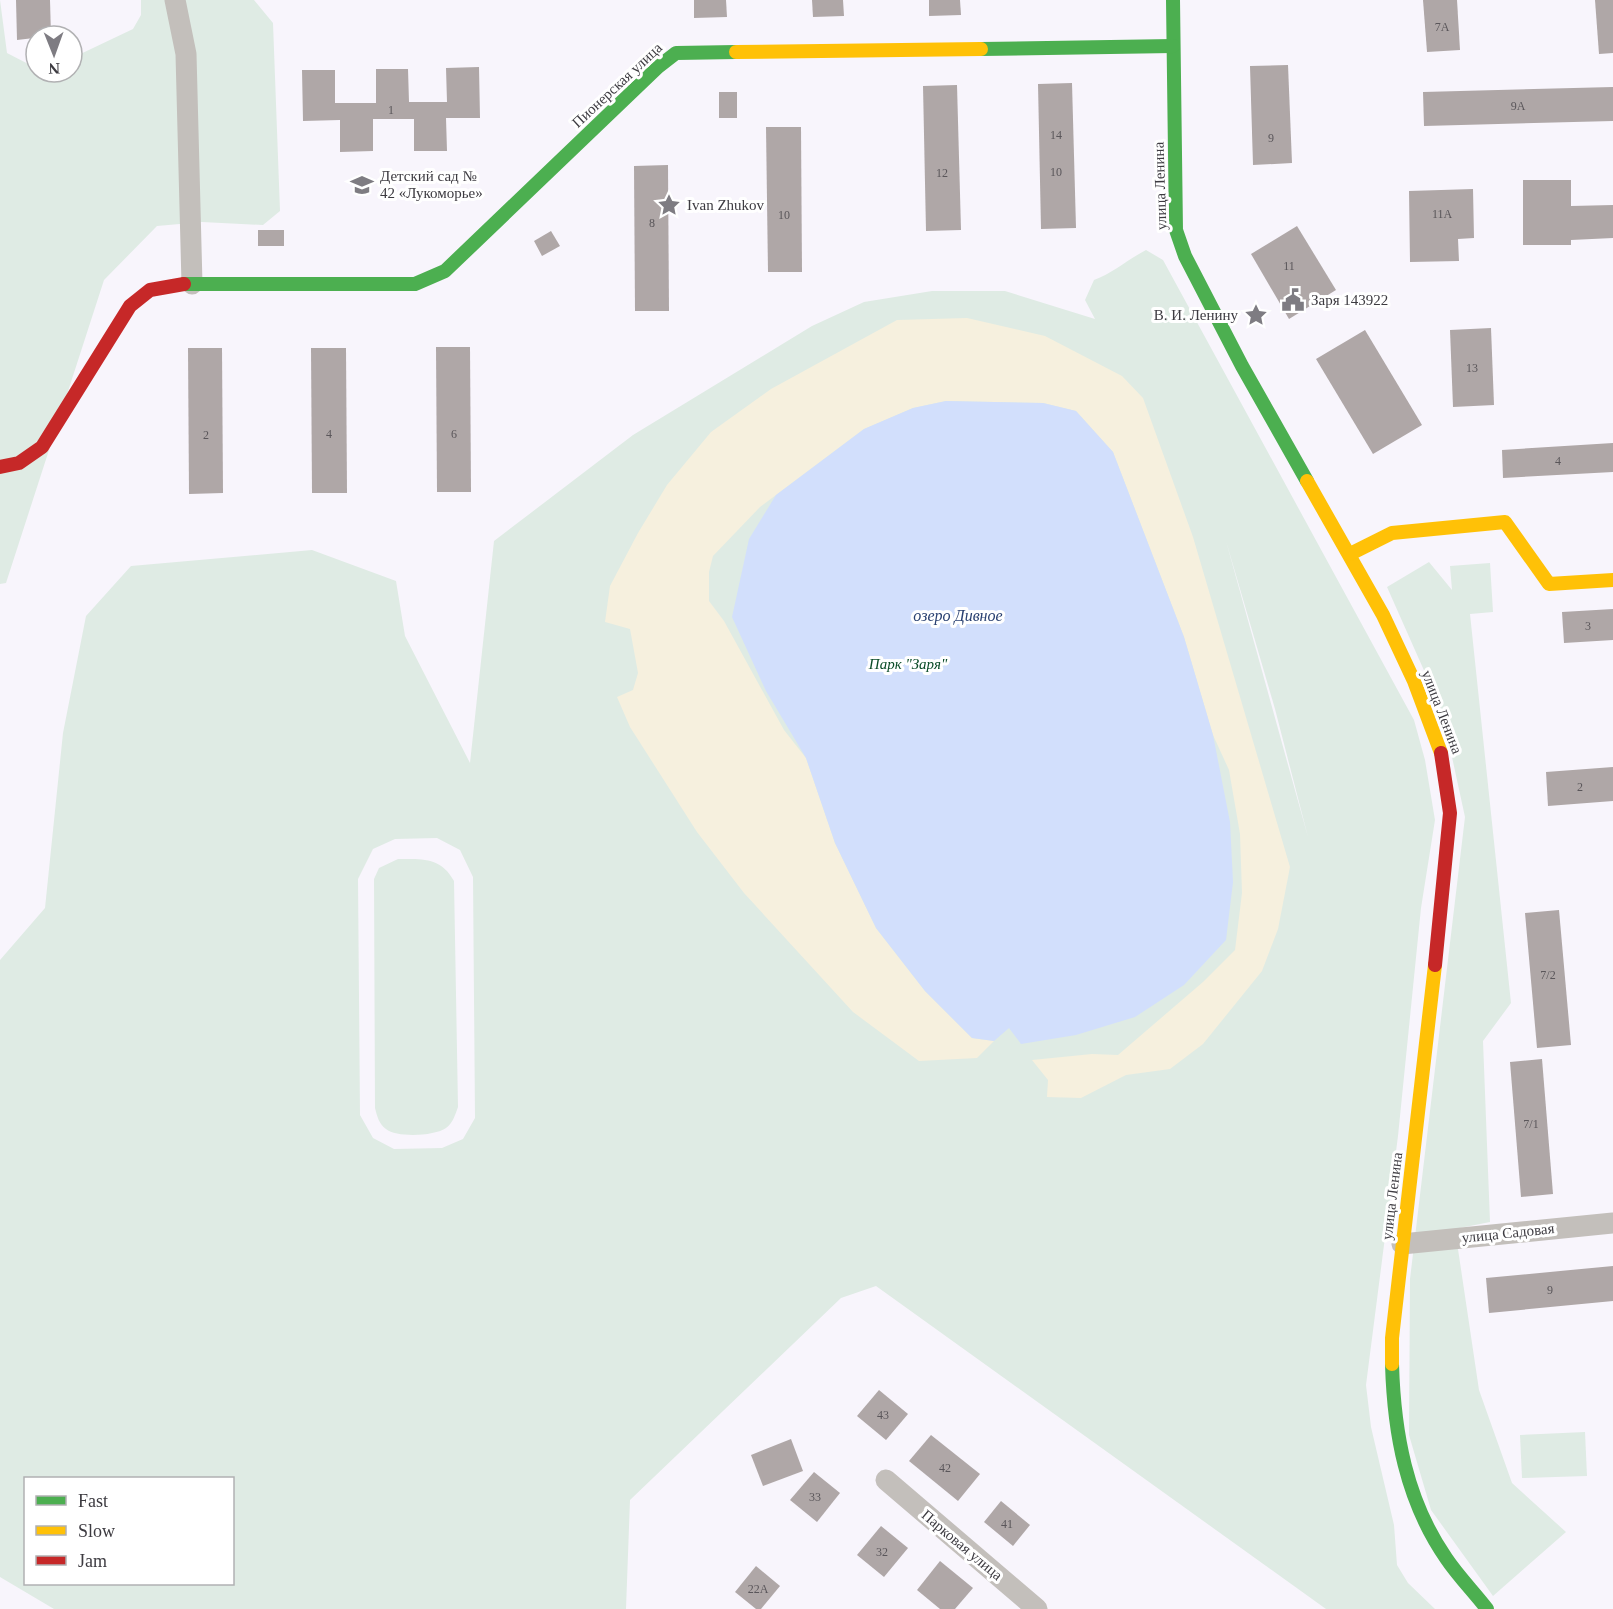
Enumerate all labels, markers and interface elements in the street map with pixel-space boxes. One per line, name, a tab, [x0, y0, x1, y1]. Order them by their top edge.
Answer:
house number: 7А	[1435, 20, 1450, 34]
north arrow	[24, 24, 84, 84]
street label: Пионерская улица	[569, 39, 665, 131]
text: N	[48, 60, 60, 77]
house number: 9А	[1511, 99, 1526, 113]
house number: 1	[388, 103, 394, 117]
house number: 14	[1050, 128, 1062, 142]
house number: 9	[1268, 131, 1274, 145]
street label: улица Ленина	[1150, 141, 1170, 230]
house number: 10	[1050, 165, 1062, 179]
house number: 12	[936, 166, 948, 180]
place label: Детский сад № 42 «Лукоморье»	[380, 168, 483, 201]
school or university icon: Детский сад № 42 «Лукоморье»	[349, 172, 375, 198]
place icon: Ivan Zhukov	[656, 192, 682, 218]
place label: Ivan Zhukov	[687, 197, 765, 213]
house number: 11А	[1432, 207, 1452, 221]
house number: 10	[778, 208, 790, 222]
house number: 8	[649, 216, 655, 230]
house number: 11	[1283, 259, 1295, 273]
public building icon: Заря 143922	[1280, 287, 1306, 313]
place label: Заря 143922	[1311, 292, 1388, 308]
place icon: В. И. Ленину	[1243, 302, 1269, 328]
place label: В. И. Ленину	[1154, 307, 1238, 323]
house number: 13	[1466, 361, 1478, 375]
house number: 4	[326, 427, 332, 441]
house number: 6	[451, 427, 457, 441]
house number: 2	[203, 428, 209, 442]
house number: 4	[1555, 454, 1561, 468]
water label: озеро Дивное	[913, 607, 1003, 625]
house number: 3	[1585, 619, 1591, 633]
park label: Парк "Заря"	[868, 656, 948, 672]
street label: улица Ленина	[1419, 668, 1465, 756]
house number: 2	[1577, 780, 1583, 794]
house number: 7/2	[1540, 968, 1556, 982]
house number: 7/1	[1523, 1117, 1539, 1131]
street label: улица Ленина	[1379, 1151, 1405, 1241]
street label: улица Садовая	[1461, 1220, 1555, 1246]
house number: 9	[1547, 1283, 1553, 1297]
house number: 43	[877, 1408, 889, 1422]
house number: 42	[939, 1461, 951, 1475]
legend	[24, 1477, 234, 1585]
house number: 33	[809, 1490, 821, 1504]
text: Fast	[78, 1491, 108, 1511]
street label: Парковая улица	[918, 1507, 1006, 1584]
house number: 41	[1001, 1517, 1013, 1531]
text: Slow	[78, 1521, 115, 1541]
house number: 32	[876, 1545, 888, 1559]
text: Jam	[78, 1551, 107, 1571]
house number: 22А	[748, 1582, 769, 1596]

